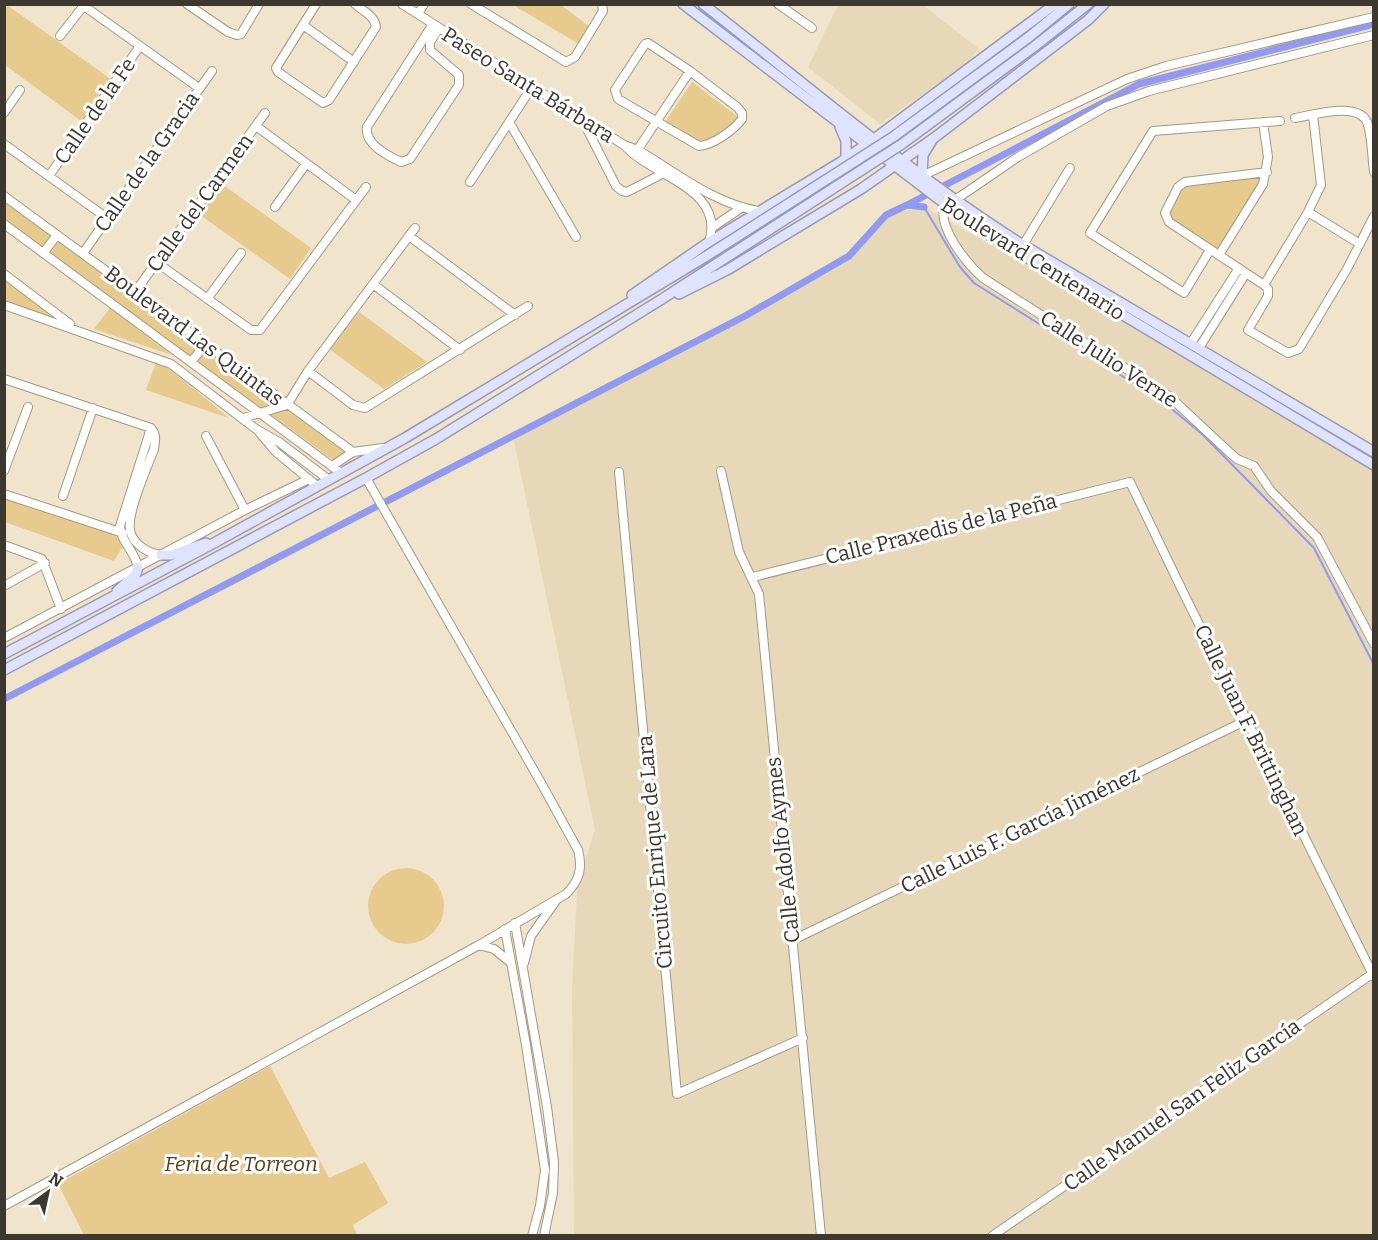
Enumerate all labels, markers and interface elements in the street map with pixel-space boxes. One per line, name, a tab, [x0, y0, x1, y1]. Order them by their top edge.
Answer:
street label: Paseo Santa Bárbara	[437, 21, 619, 149]
street label: Calle de la Fe	[49, 53, 141, 169]
street label: Calle de la Gracia	[89, 86, 205, 237]
street label: Calle del Carmen	[141, 129, 259, 277]
street label: Boulevard Centenario	[936, 192, 1130, 326]
street label: Boulevard Las Quintas	[99, 260, 289, 412]
street label: Calle Julio Verne	[1035, 305, 1183, 413]
street label: Calle Praxedis de la Peña	[822, 487, 1060, 570]
street label: Calle Juan F. Brittinghan	[1189, 620, 1313, 840]
street label: Circuito Enrique de Lara	[632, 734, 678, 970]
street label: Calle Adolfo Aymes	[760, 756, 806, 944]
street label: Calle Luis F. García Jiménez	[896, 761, 1144, 899]
street label: Calle Manuel San Feliz García	[1058, 1013, 1306, 1197]
park label: Feria de Torreon	[164, 1151, 318, 1177]
north arrow	[18, 1162, 78, 1222]
text: N	[46, 1169, 66, 1191]

